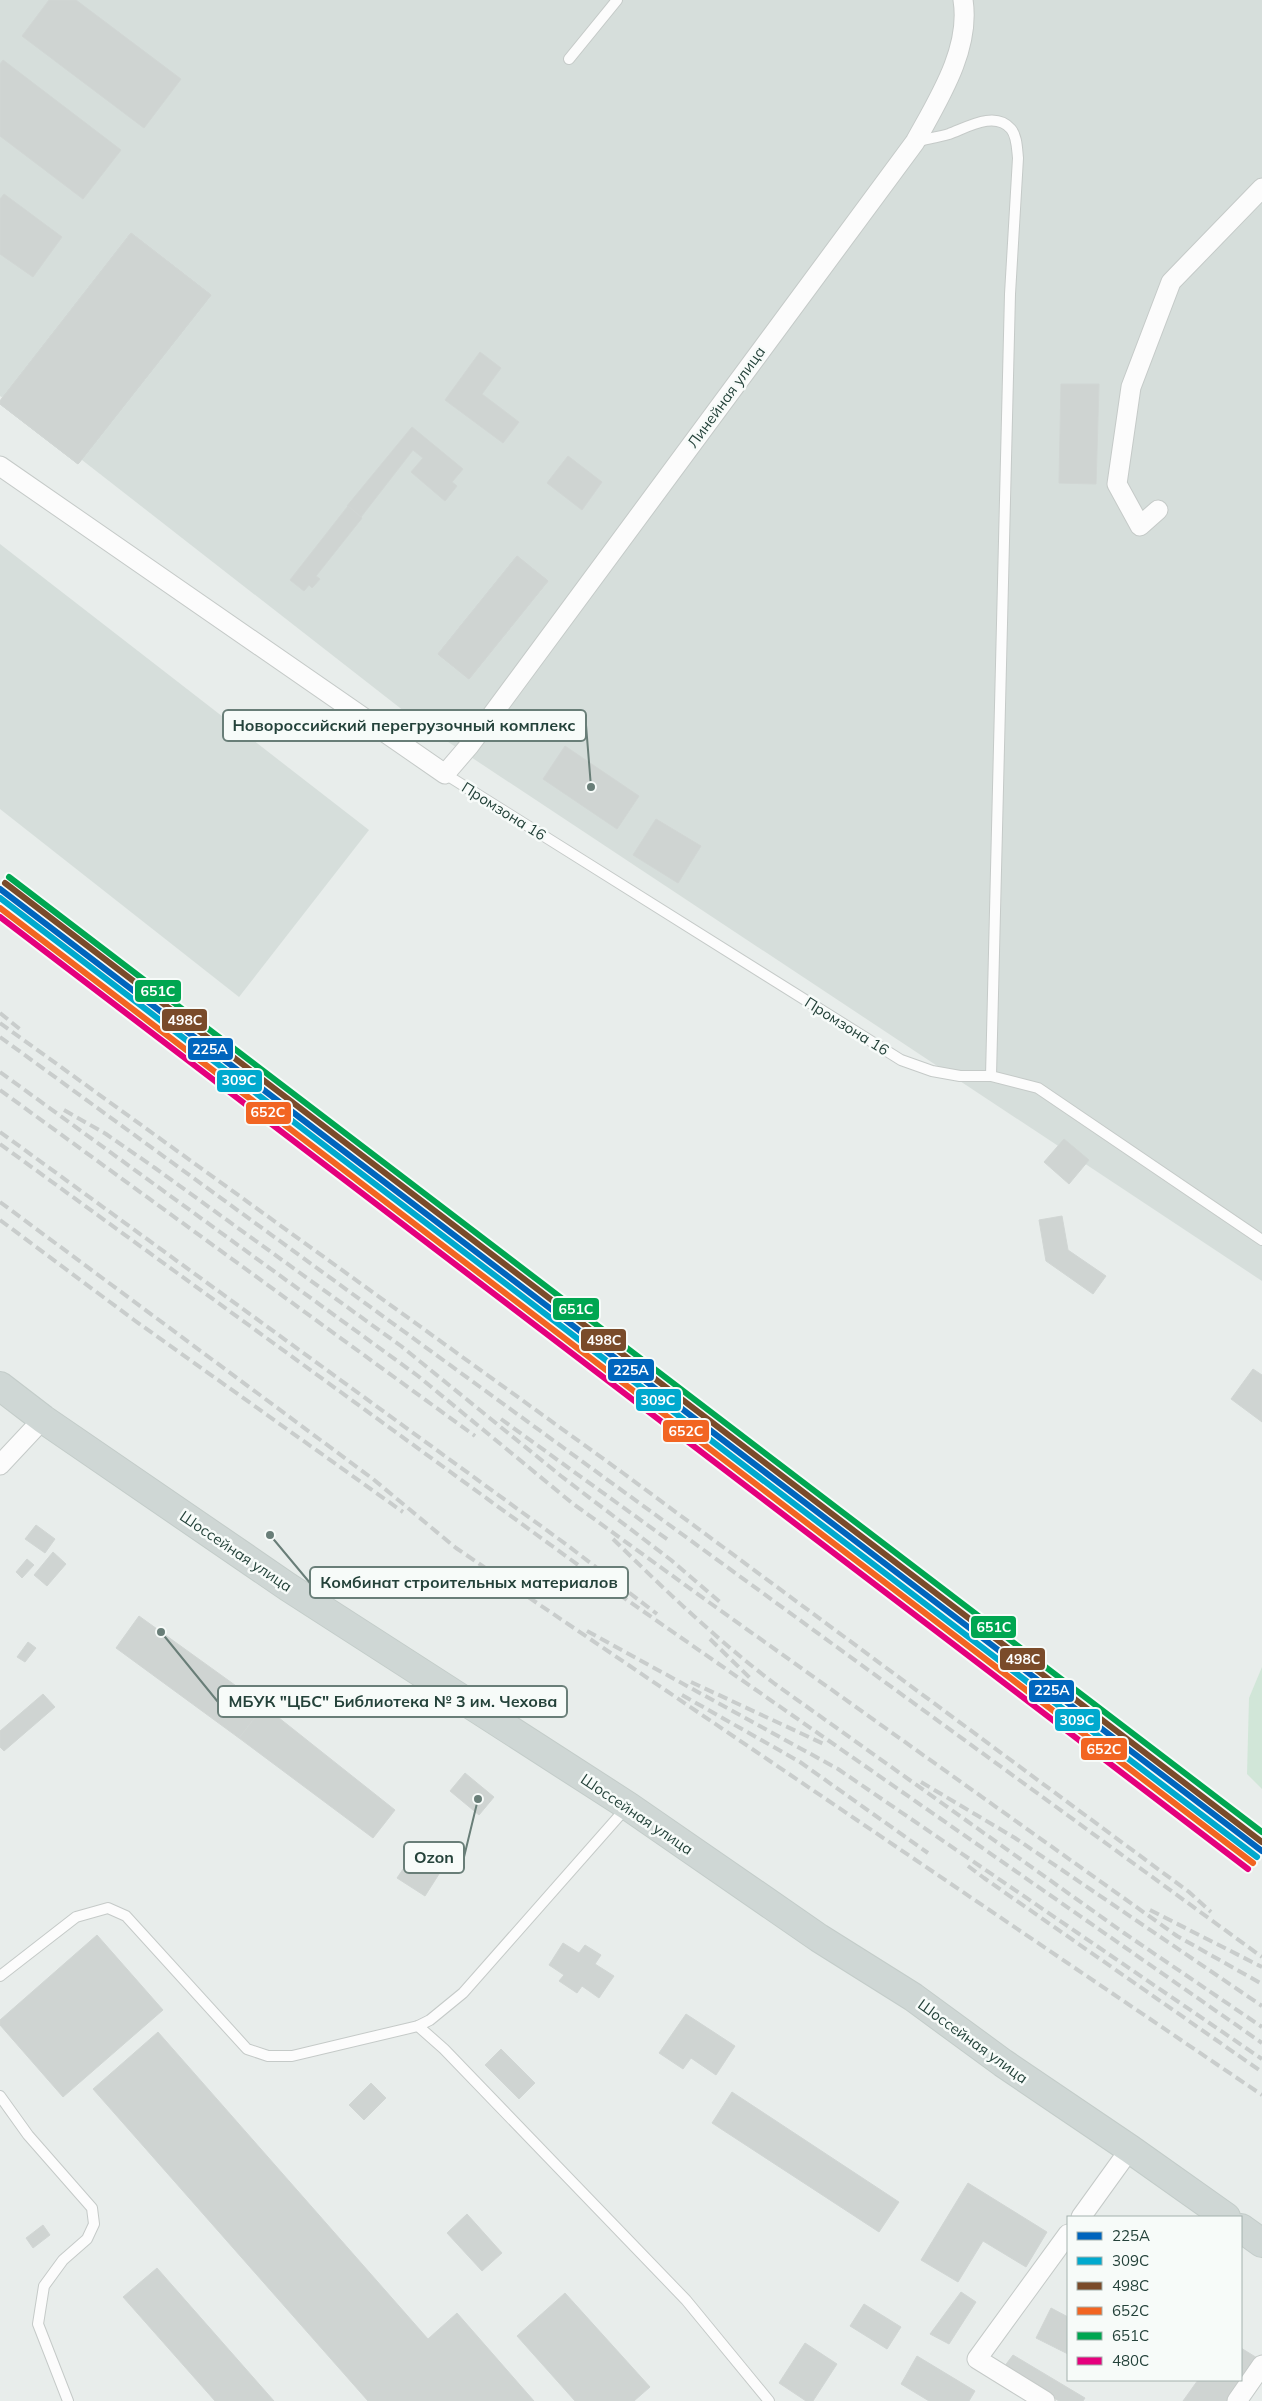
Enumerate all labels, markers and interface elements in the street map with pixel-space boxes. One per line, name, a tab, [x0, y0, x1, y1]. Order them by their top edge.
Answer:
street label: Линейная улица	[683, 343, 769, 451]
callout: Новороссийский перегрузочный комплекс	[223, 710, 586, 741]
text: Новороссийский перегрузочный комплекс	[232, 715, 576, 735]
street label: Промзона 16	[458, 778, 550, 844]
line badge: 651С	[134, 979, 182, 1003]
text: 651С	[141, 982, 175, 1000]
street label: Промзона 16	[801, 993, 893, 1059]
line badge: 498С	[161, 1008, 208, 1032]
text: 498С	[168, 1011, 202, 1029]
line badge: 225А	[187, 1037, 234, 1061]
text: 225А	[192, 1040, 228, 1058]
line badge: 309С	[216, 1069, 263, 1093]
text: 309С	[222, 1071, 256, 1089]
line badge: 652С	[245, 1101, 292, 1125]
text: 652С	[251, 1103, 285, 1121]
line badge: 651С	[552, 1297, 600, 1321]
text: 651С	[559, 1300, 593, 1318]
line badge: 498С	[580, 1328, 627, 1352]
text: 498С	[587, 1331, 621, 1349]
line badge: 225А	[607, 1358, 655, 1382]
text: 225А	[613, 1361, 649, 1379]
line badge: 309С	[635, 1388, 682, 1412]
text: 309С	[641, 1391, 675, 1409]
line badge: 652С	[662, 1419, 710, 1443]
text: 652С	[669, 1422, 703, 1440]
street label: Шоссейная улица	[176, 1506, 296, 1596]
callout: Комбинат строительных материалов	[310, 1567, 628, 1598]
text: Комбинат строительных материалов	[320, 1572, 618, 1592]
line badge: 651С	[970, 1615, 1017, 1639]
text: 651С	[977, 1618, 1011, 1636]
line badge: 498С	[999, 1647, 1046, 1671]
text: 498С	[1006, 1650, 1040, 1668]
line badge: 225А	[1028, 1679, 1075, 1703]
text: 225А	[1034, 1681, 1070, 1699]
callout: МБУК "ЦБС" Библиотека № 3 им. Чехова	[218, 1686, 567, 1717]
text: МБУК "ЦБС" Библиотека № 3 им. Чехова	[229, 1691, 557, 1711]
line badge: 309С	[1054, 1708, 1101, 1732]
text: 309С	[1060, 1711, 1094, 1729]
line badge: 652С	[1080, 1737, 1128, 1761]
text: 652С	[1087, 1740, 1121, 1758]
street label: Шоссейная улица	[577, 1769, 697, 1859]
callout: Ozon	[404, 1842, 464, 1873]
text: Ozon	[414, 1847, 454, 1867]
street label: Шоссейная улица	[914, 1995, 1032, 2087]
legend	[1067, 2216, 1242, 2381]
text: 225А	[1112, 2226, 1150, 2245]
text: 309С	[1112, 2251, 1149, 2270]
text: 498С	[1112, 2276, 1149, 2295]
text: 652С	[1112, 2301, 1149, 2320]
text: 651С	[1112, 2326, 1149, 2345]
text: 480С	[1112, 2351, 1149, 2370]

